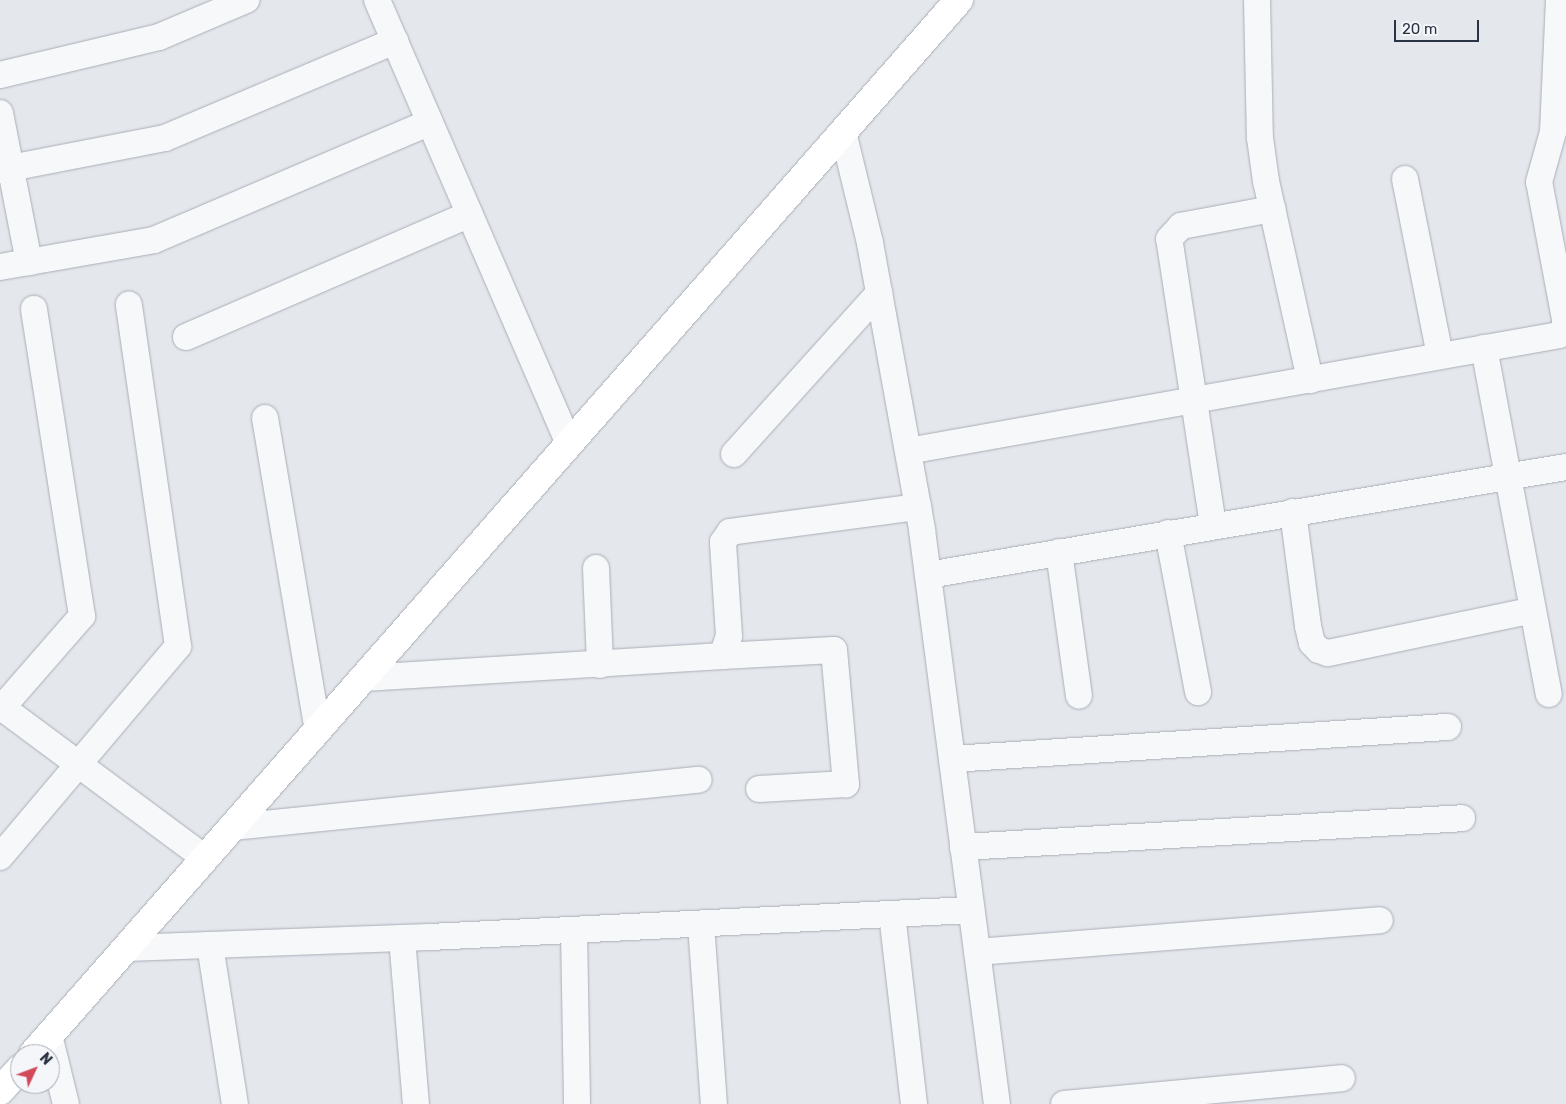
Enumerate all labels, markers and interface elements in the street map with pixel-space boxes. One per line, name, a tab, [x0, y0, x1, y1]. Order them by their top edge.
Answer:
scale bar	[1396, 10, 1481, 42]
text: 20 m	[1402, 20, 1437, 38]
north arrow	[10, 1044, 60, 1094]
text: N	[36, 1050, 55, 1069]

